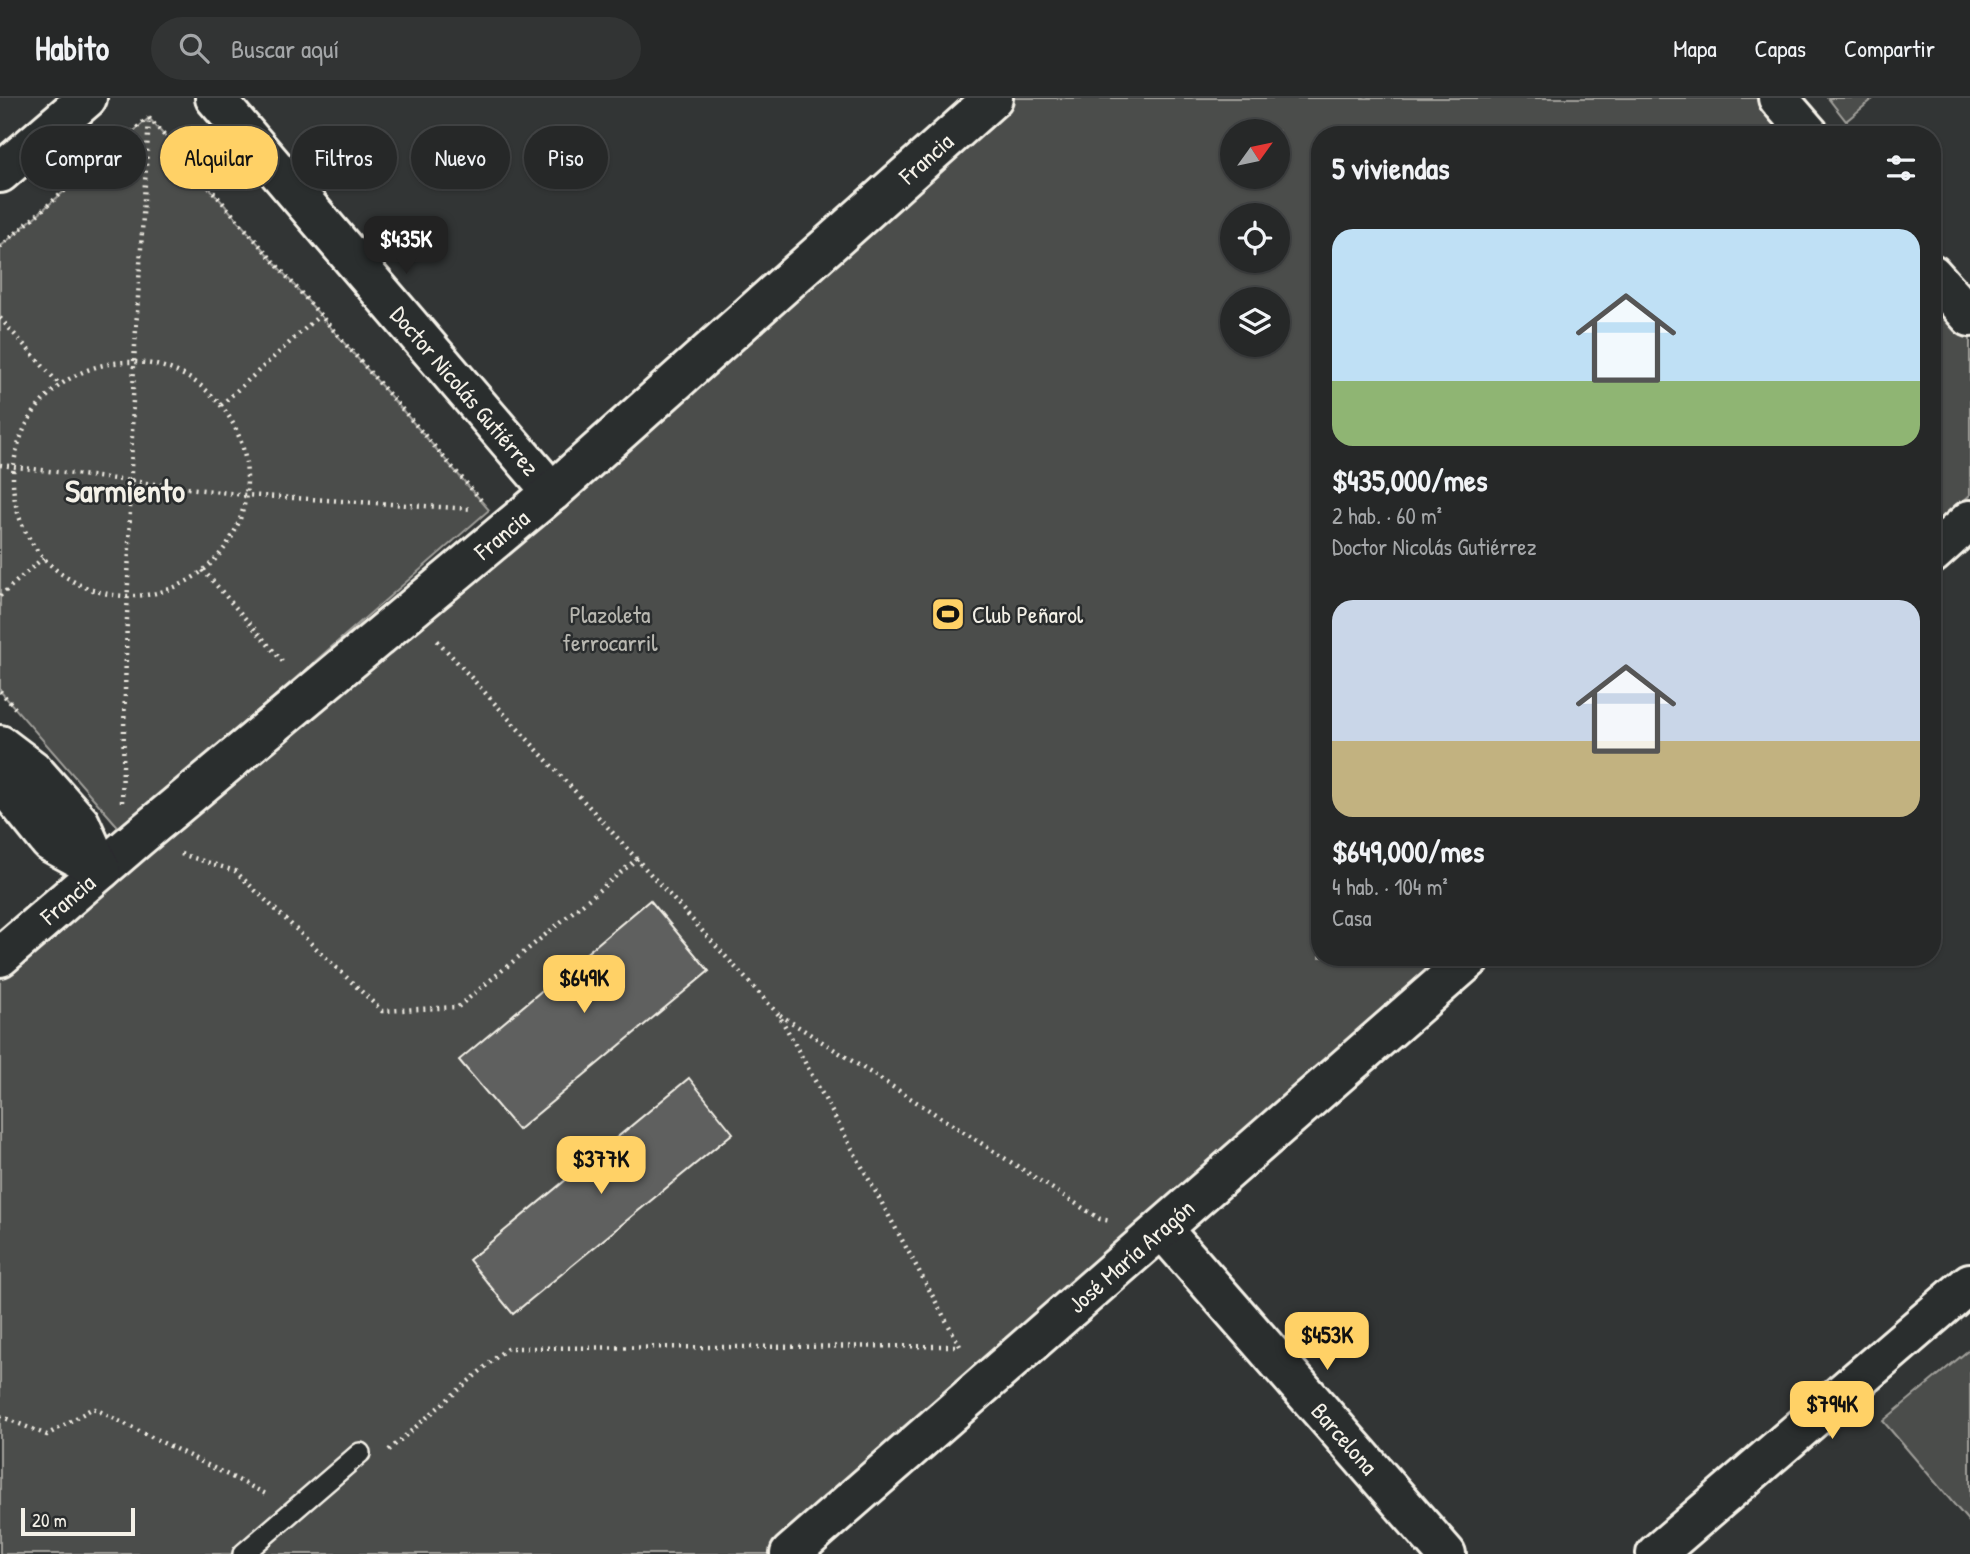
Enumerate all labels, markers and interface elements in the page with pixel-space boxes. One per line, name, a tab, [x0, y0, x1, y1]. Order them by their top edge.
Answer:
search box	[151, 17, 641, 80]
text: Habito	[35, 26, 109, 70]
icon: search	[175, 29, 213, 67]
text: Buscar aquí	[231, 31, 339, 66]
text: Mapa	[1673, 32, 1717, 64]
text: Capas	[1755, 32, 1806, 64]
text: Compartir	[1844, 32, 1935, 64]
north arrow	[1220, 119, 1290, 189]
map controls	[1220, 119, 1290, 357]
street label: Francia	[891, 125, 960, 192]
chip: Comprar	[21, 126, 146, 189]
chip: Alquilar	[160, 126, 278, 189]
chip: Filtros	[292, 126, 397, 189]
chip: Nuevo	[411, 126, 510, 189]
chip: Piso	[524, 126, 608, 189]
text: 5 viviendas	[1332, 148, 1450, 188]
icon: filters	[1882, 149, 1920, 187]
button: locate	[1220, 203, 1290, 273]
pin: $435K	[357, 216, 455, 276]
text: $435K	[380, 223, 432, 254]
icon: home	[1563, 275, 1689, 401]
button: layers	[1220, 287, 1290, 357]
street label: Doctor Nicolás Gutiérrez	[384, 299, 547, 482]
text: $435,000/mes	[1332, 460, 1488, 500]
district label: Sarmiento	[65, 469, 185, 512]
text: 2 hab. · 60 m²	[1332, 500, 1442, 531]
street label: Francia	[466, 502, 536, 567]
text: Doctor Nicolás Gutiérrez	[1332, 531, 1536, 562]
sports icon: Club Peñarol	[929, 595, 967, 633]
park label: Plazoleta ferrocarril	[562, 598, 658, 658]
place label: Club Peñarol	[972, 598, 1084, 630]
icon: home	[1563, 646, 1689, 772]
text: $649,000/mes	[1332, 831, 1484, 871]
street label: Francia	[32, 866, 102, 932]
text: 4 hab. · 104 m²	[1332, 871, 1448, 902]
text: Casa	[1332, 902, 1372, 933]
pin: $649K	[535, 956, 633, 1015]
text: $649K	[559, 962, 609, 993]
pin: $377K	[552, 1136, 650, 1196]
text: $377K	[573, 1143, 629, 1174]
street label: José María Aragón	[1061, 1192, 1201, 1320]
pin: $453K	[1278, 1312, 1376, 1372]
text: $453K	[1301, 1319, 1353, 1350]
pin: $794K	[1783, 1382, 1881, 1441]
text: $794K	[1806, 1388, 1858, 1419]
street label: Barcelona	[1305, 1395, 1385, 1481]
scale bar	[21, 1505, 135, 1537]
text: 20 m	[32, 1507, 67, 1533]

